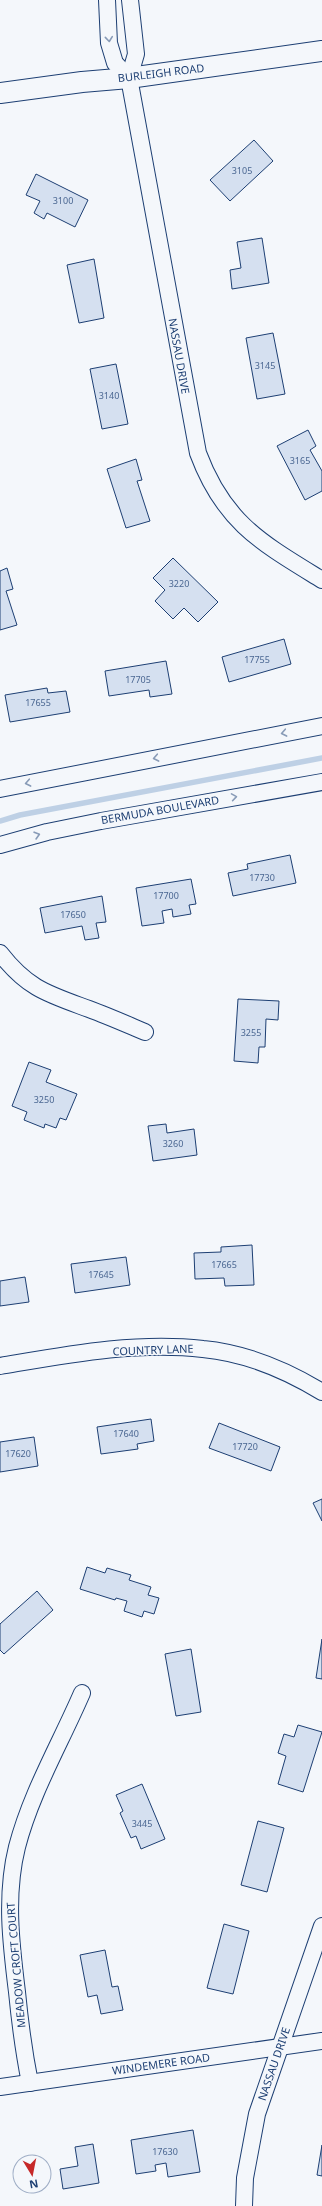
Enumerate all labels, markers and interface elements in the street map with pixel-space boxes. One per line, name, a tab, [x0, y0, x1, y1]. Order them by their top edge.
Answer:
one-way arrow	[105, 36, 114, 42]
street label: BURLEIGH ROAD	[117, 60, 205, 85]
house number: 3105	[232, 164, 252, 177]
house number: 3100	[53, 194, 73, 207]
street label: NASSAU DRIVE	[165, 317, 194, 395]
house number: 3145	[255, 359, 275, 372]
house number: 3140	[99, 389, 119, 402]
house number: 3165	[290, 454, 310, 467]
house number: 3220	[169, 577, 189, 590]
house number: 17755	[244, 653, 270, 666]
house number: 17705	[125, 673, 151, 686]
house number: 17655	[25, 696, 51, 709]
one-way arrow	[281, 729, 287, 737]
one-way arrow	[153, 753, 159, 762]
one-way arrow	[25, 778, 32, 786]
street label: BERMUDA BOULEVARD	[100, 792, 220, 827]
one-way arrow	[231, 793, 237, 802]
one-way arrow	[34, 831, 41, 840]
house number: 17730	[249, 871, 275, 884]
house number: 17700	[153, 889, 179, 902]
house number: 17650	[60, 908, 86, 921]
house number: 3255	[241, 1026, 261, 1039]
house number: 3250	[34, 1093, 54, 1106]
house number: 3260	[163, 1137, 183, 1150]
house number: 17665	[211, 1258, 237, 1271]
house number: 17645	[88, 1268, 114, 1281]
street label: COUNTRY LANE	[112, 1341, 194, 1358]
house number: 17640	[113, 1427, 139, 1440]
house number: 17720	[232, 1440, 258, 1453]
house number: 17620	[5, 1447, 31, 1460]
house number: 3445	[132, 1817, 152, 1830]
street label: MEADOW CROFT COURT	[3, 1902, 28, 2029]
street label: NASSAU DRIVE	[254, 2025, 293, 2103]
street label: WINDEMERE ROAD	[111, 2049, 211, 2078]
house number: 17630	[152, 2145, 178, 2158]
north arrow	[12, 2154, 52, 2194]
text: N	[28, 2176, 40, 2193]

